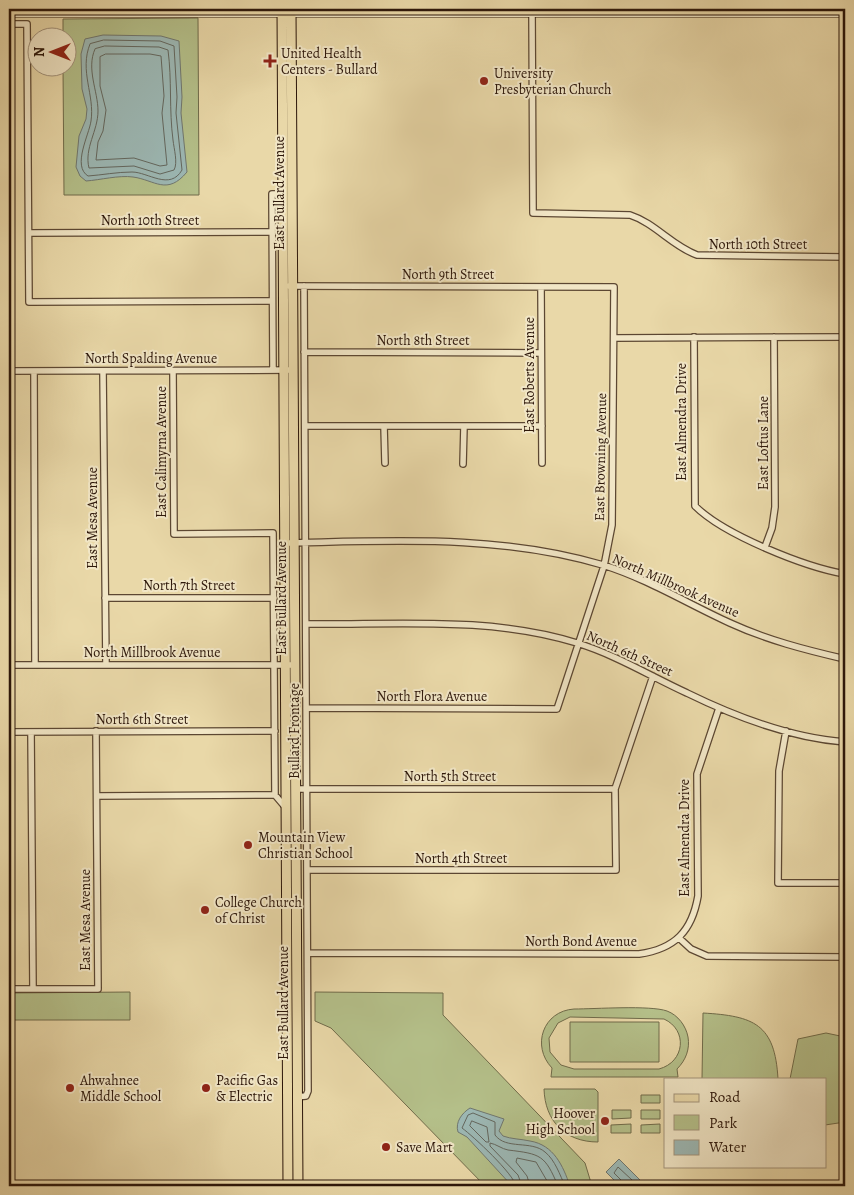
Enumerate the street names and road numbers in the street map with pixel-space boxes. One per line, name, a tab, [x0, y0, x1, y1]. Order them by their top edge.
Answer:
street label: East Bullard Avenue	[270, 136, 289, 250]
street label: North 10th Street	[101, 211, 200, 230]
street label: North 10th Street	[709, 235, 808, 254]
street label: North 9th Street	[402, 265, 495, 284]
street label: East Roberts Avenue	[520, 317, 539, 433]
street label: North 8th Street	[376, 331, 470, 350]
street label: North Spalding Avenue	[85, 349, 217, 368]
street label: East Almendra Drive	[672, 363, 691, 481]
street label: East Calimyrna Avenue	[152, 386, 171, 518]
street label: East Browning Avenue	[590, 393, 611, 521]
street label: East Loftus Lane	[754, 396, 773, 490]
street label: East Mesa Avenue	[83, 467, 102, 569]
street label: East Bullard Avenue	[272, 541, 291, 655]
street label: North Millbrook Avenue	[609, 549, 742, 622]
street label: North 7th Street	[143, 576, 235, 595]
street label: North 6th Street	[584, 626, 676, 681]
street label: North Millbrook Avenue	[83, 643, 221, 662]
street label: Bullard Frontage	[285, 683, 304, 779]
street label: North Flora Avenue	[377, 687, 487, 706]
street label: North 6th Street	[96, 710, 189, 729]
street label: North 5th Street	[404, 767, 497, 786]
street label: East Almendra Drive	[675, 779, 694, 897]
street label: North 4th Street	[415, 849, 508, 868]
street label: East Mesa Avenue	[76, 869, 95, 971]
street label: North Bond Avenue	[525, 932, 637, 951]
street label: East Bullard Avenue	[274, 946, 293, 1060]

